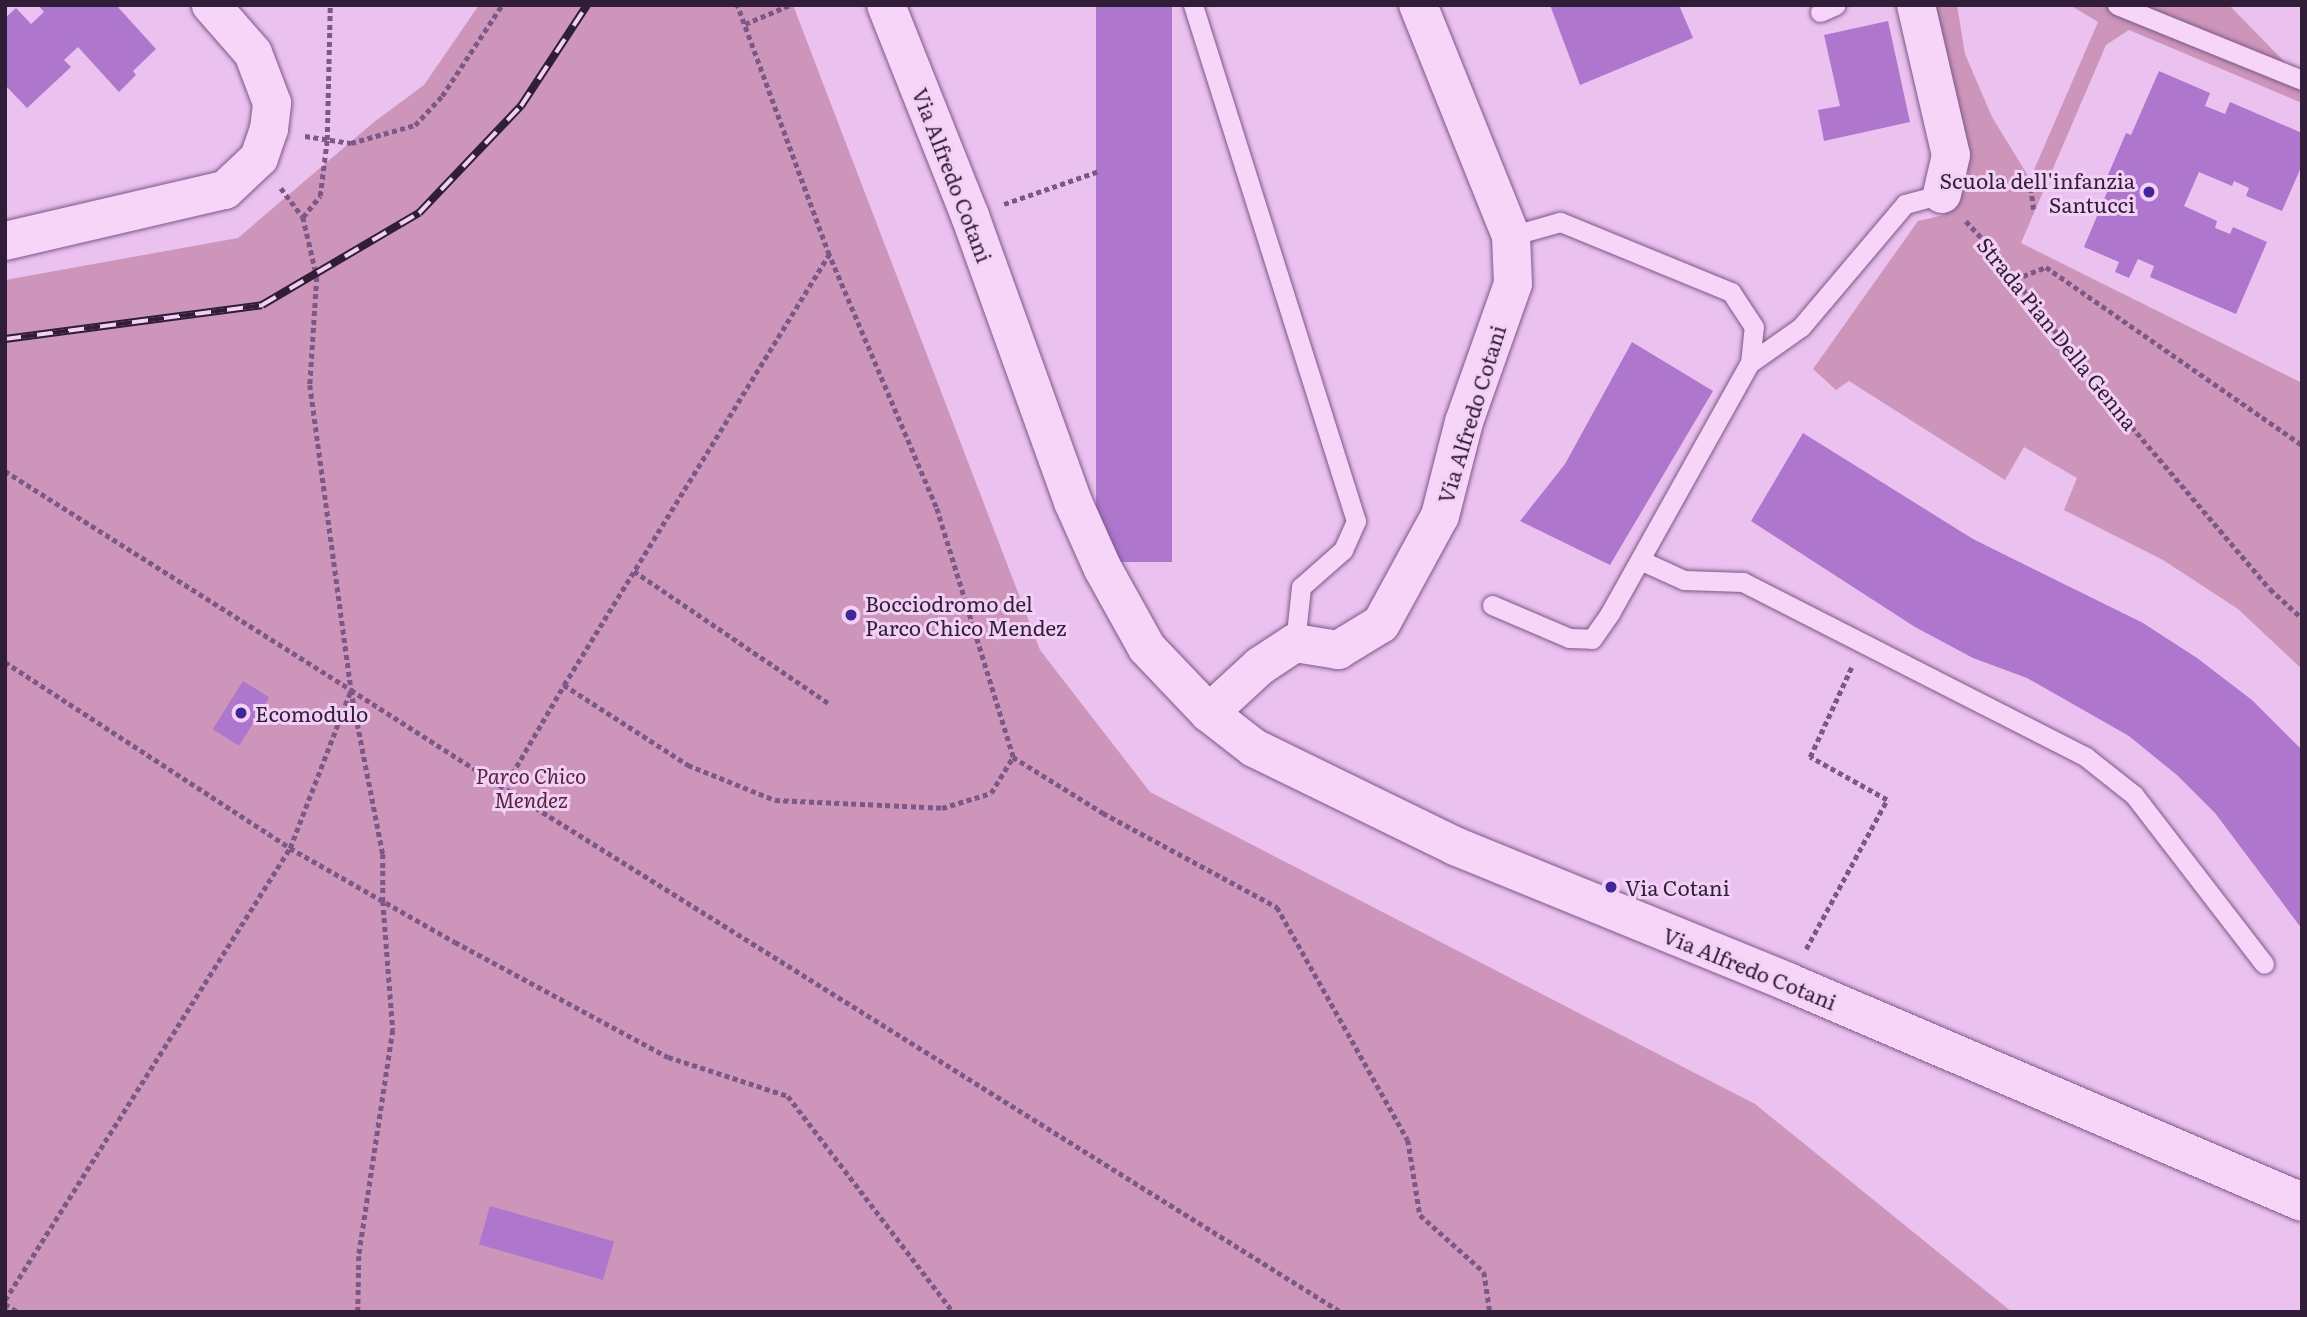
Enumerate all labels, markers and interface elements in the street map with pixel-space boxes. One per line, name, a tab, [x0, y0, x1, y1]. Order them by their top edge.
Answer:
street label: Via Alfredo Cotani	[908, 84, 998, 266]
place label: Scuola dell'infanzia Santucci	[1940, 167, 2135, 217]
marker: Scuola dell'infanzia Santucci	[2141, 184, 2157, 200]
street label: Strada Pian Della Genna	[1973, 232, 2143, 434]
street label: Via Alfredo Cotani	[1432, 322, 1510, 506]
place label: Bocciodromo del Parco Chico Mendez	[865, 590, 1066, 640]
marker: Bocciodromo del Parco Chico Mendez	[843, 607, 859, 623]
place label: Ecomodulo	[255, 700, 368, 726]
marker: Ecomodulo	[233, 705, 249, 721]
park label: Parco Chico Mendez	[476, 762, 586, 812]
place label: Via Cotani	[1625, 874, 1730, 900]
marker: Via Cotani	[1603, 879, 1619, 895]
street label: Via Alfredo Cotani	[1660, 922, 1840, 1014]

